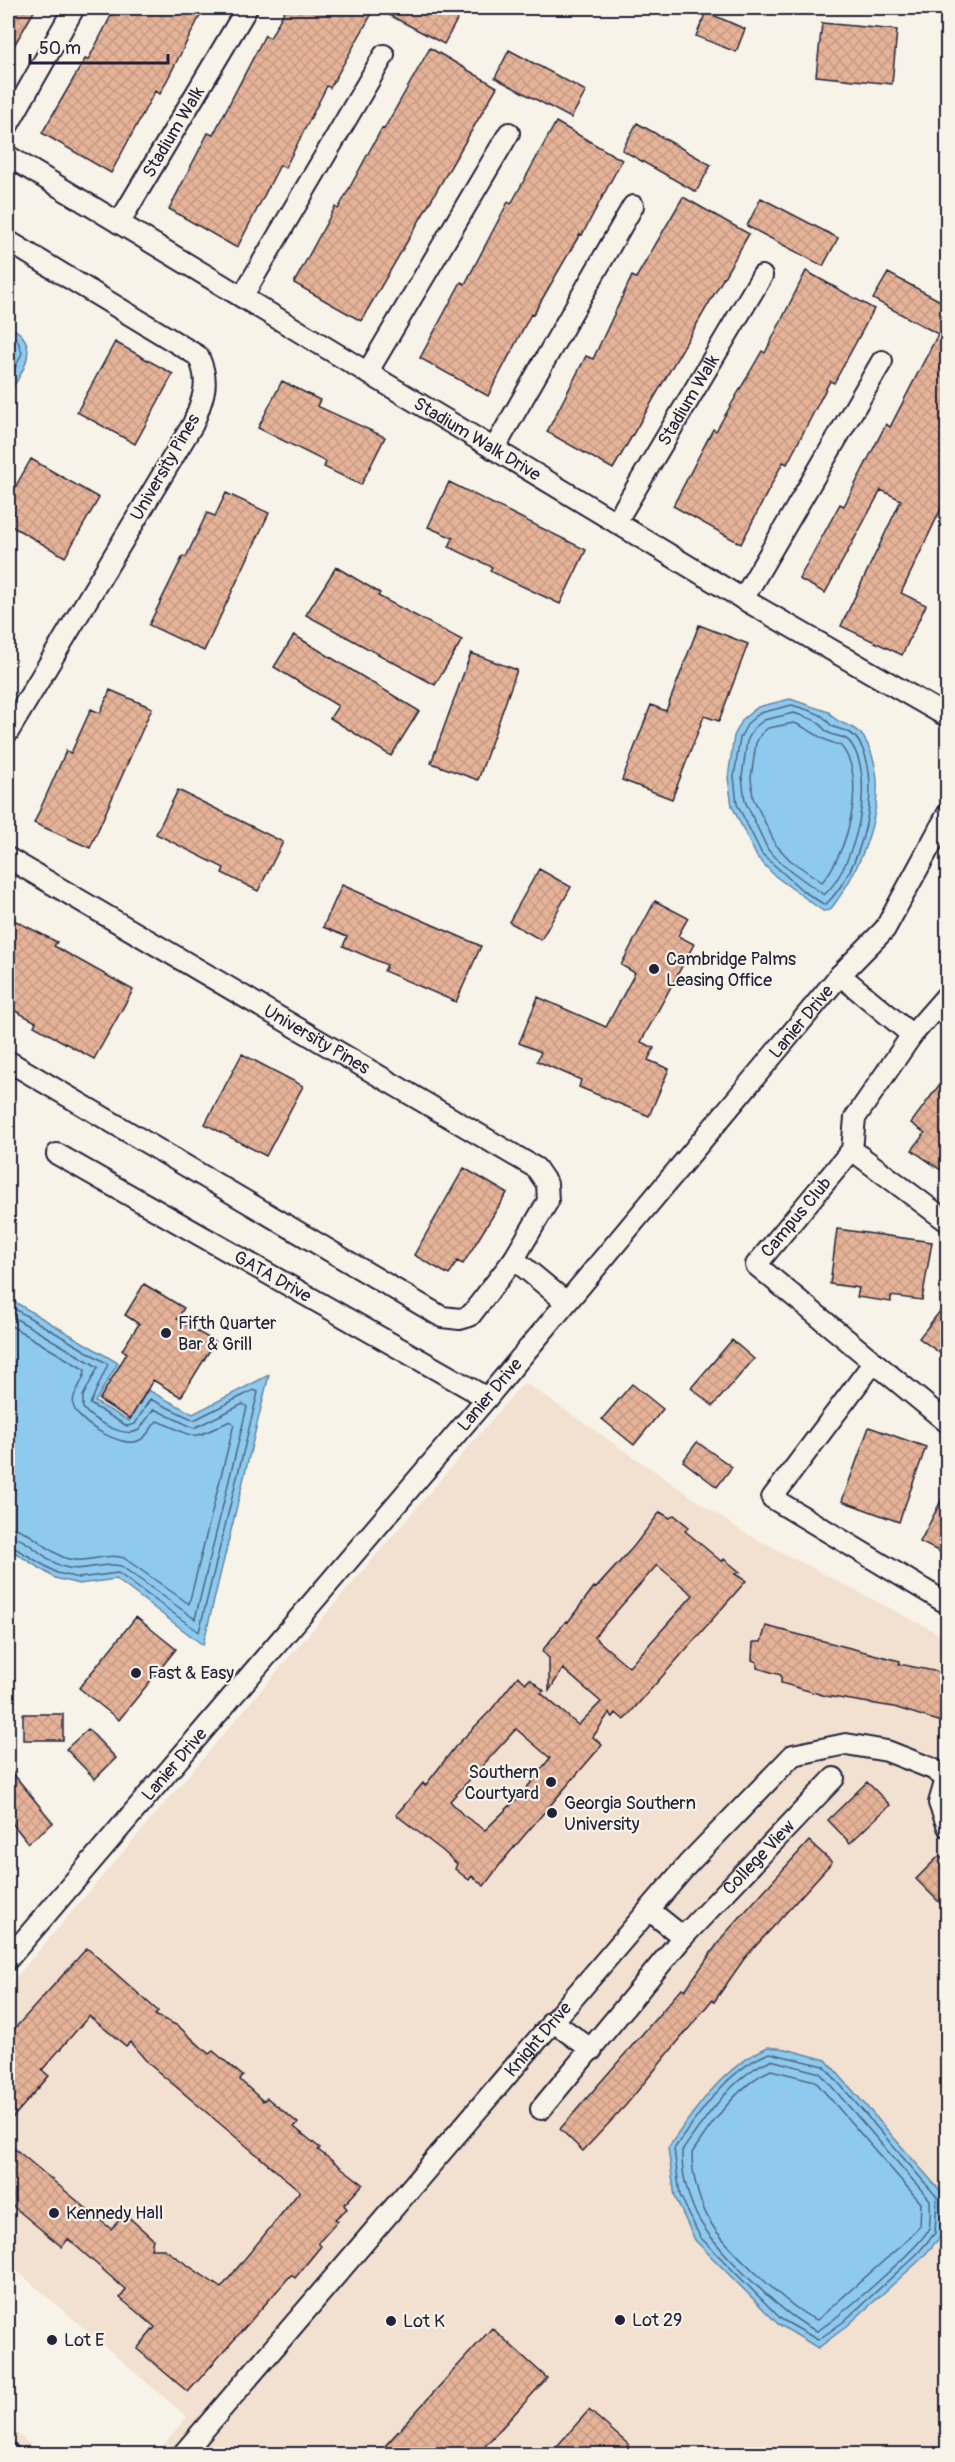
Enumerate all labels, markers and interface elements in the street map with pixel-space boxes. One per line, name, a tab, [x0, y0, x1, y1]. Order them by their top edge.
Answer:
scale bar	[30, 27, 168, 65]
text: 50 m	[39, 37, 81, 60]
street label: Stadium Walk	[138, 82, 210, 182]
street label: Stadium Walk	[653, 350, 725, 450]
street label: Stadium Walk Drive	[409, 392, 545, 487]
street label: University Pines	[126, 410, 205, 525]
place label: Cambridge Palms Leasing Office	[666, 948, 796, 992]
marker: Cambridge Palms Leasing Office	[647, 962, 661, 976]
street label: Lanier Drive	[764, 980, 839, 1063]
street label: University Pines	[259, 1000, 374, 1080]
street label: Campus Club	[756, 1172, 837, 1262]
street label: GATA Drive	[230, 1246, 316, 1308]
place label: Fifth Quarter Bar & Grill	[178, 1312, 277, 1356]
marker: Fifth Quarter Bar & Grill	[159, 1326, 173, 1340]
street label: Lanier Drive	[453, 1353, 528, 1436]
place label: Fast & Easy	[148, 1662, 234, 1685]
marker: Fast & Easy	[129, 1666, 143, 1680]
street label: Lanier Drive	[137, 1723, 212, 1806]
place label: Southern Courtyard	[465, 1761, 539, 1805]
marker: Southern Courtyard	[544, 1775, 558, 1789]
place label: Georgia Southern University	[564, 1792, 696, 1836]
marker: Georgia Southern University	[545, 1806, 559, 1820]
street label: College View	[718, 1815, 800, 1900]
street label: Knight Drive	[500, 1997, 577, 2082]
place label: Kennedy Hall	[66, 2202, 163, 2225]
marker: Kennedy Hall	[47, 2206, 61, 2220]
place label: Lot 29	[632, 2309, 682, 2332]
place label: Lot K	[403, 2310, 445, 2333]
marker: Lot 29	[613, 2313, 627, 2327]
marker: Lot K	[384, 2314, 398, 2328]
place label: Lot E	[64, 2329, 104, 2352]
marker: Lot E	[45, 2333, 59, 2347]

